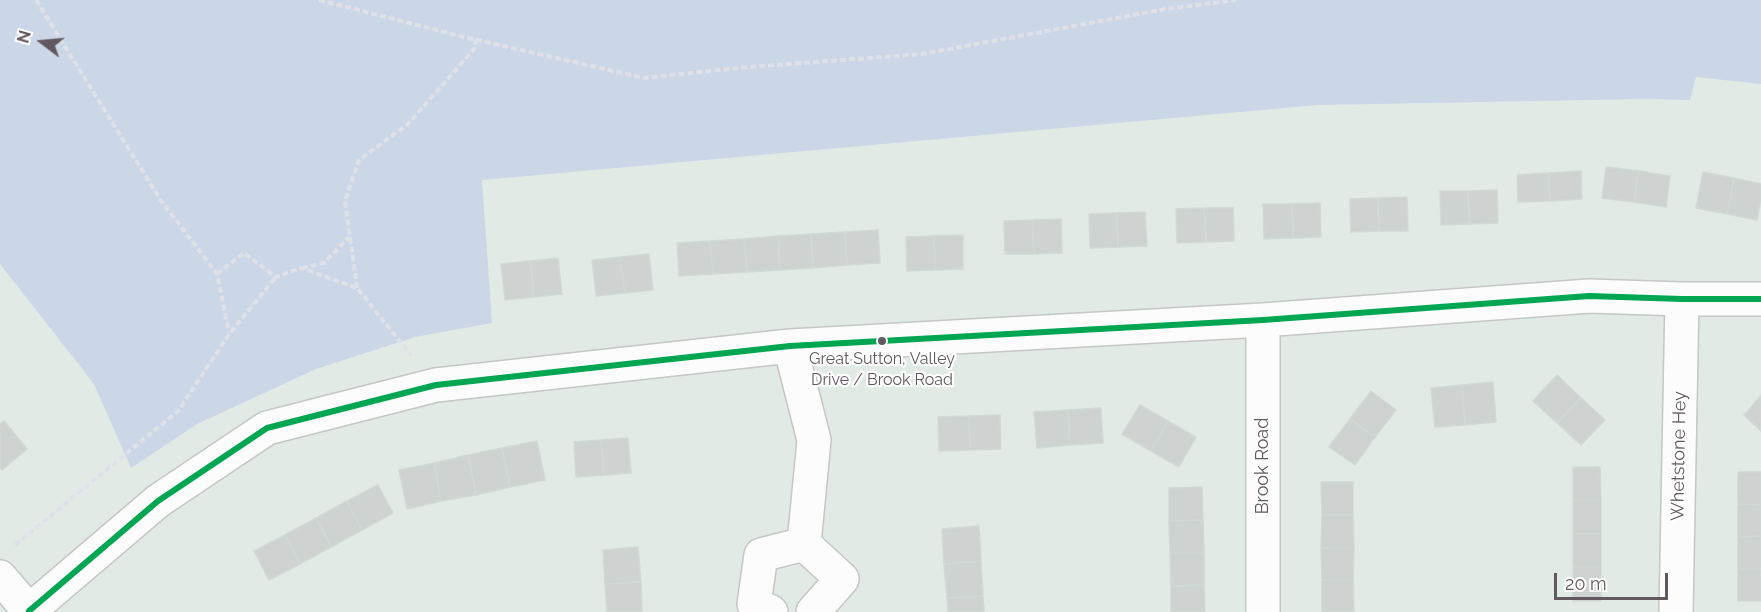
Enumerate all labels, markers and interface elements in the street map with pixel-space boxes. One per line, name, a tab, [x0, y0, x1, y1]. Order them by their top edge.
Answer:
north arrow	[12, 12, 72, 72]
text: N	[13, 28, 35, 45]
marker: Great Sutton, Valley Drive / Brook Road	[876, 335, 888, 347]
place label: Great Sutton, Valley Drive / Brook Road	[809, 349, 955, 387]
street label: Whetstone Hey	[1667, 391, 1691, 521]
street label: Brook Road	[1252, 418, 1274, 514]
scale bar	[1557, 561, 1671, 599]
text: 20 m	[1565, 573, 1607, 594]

